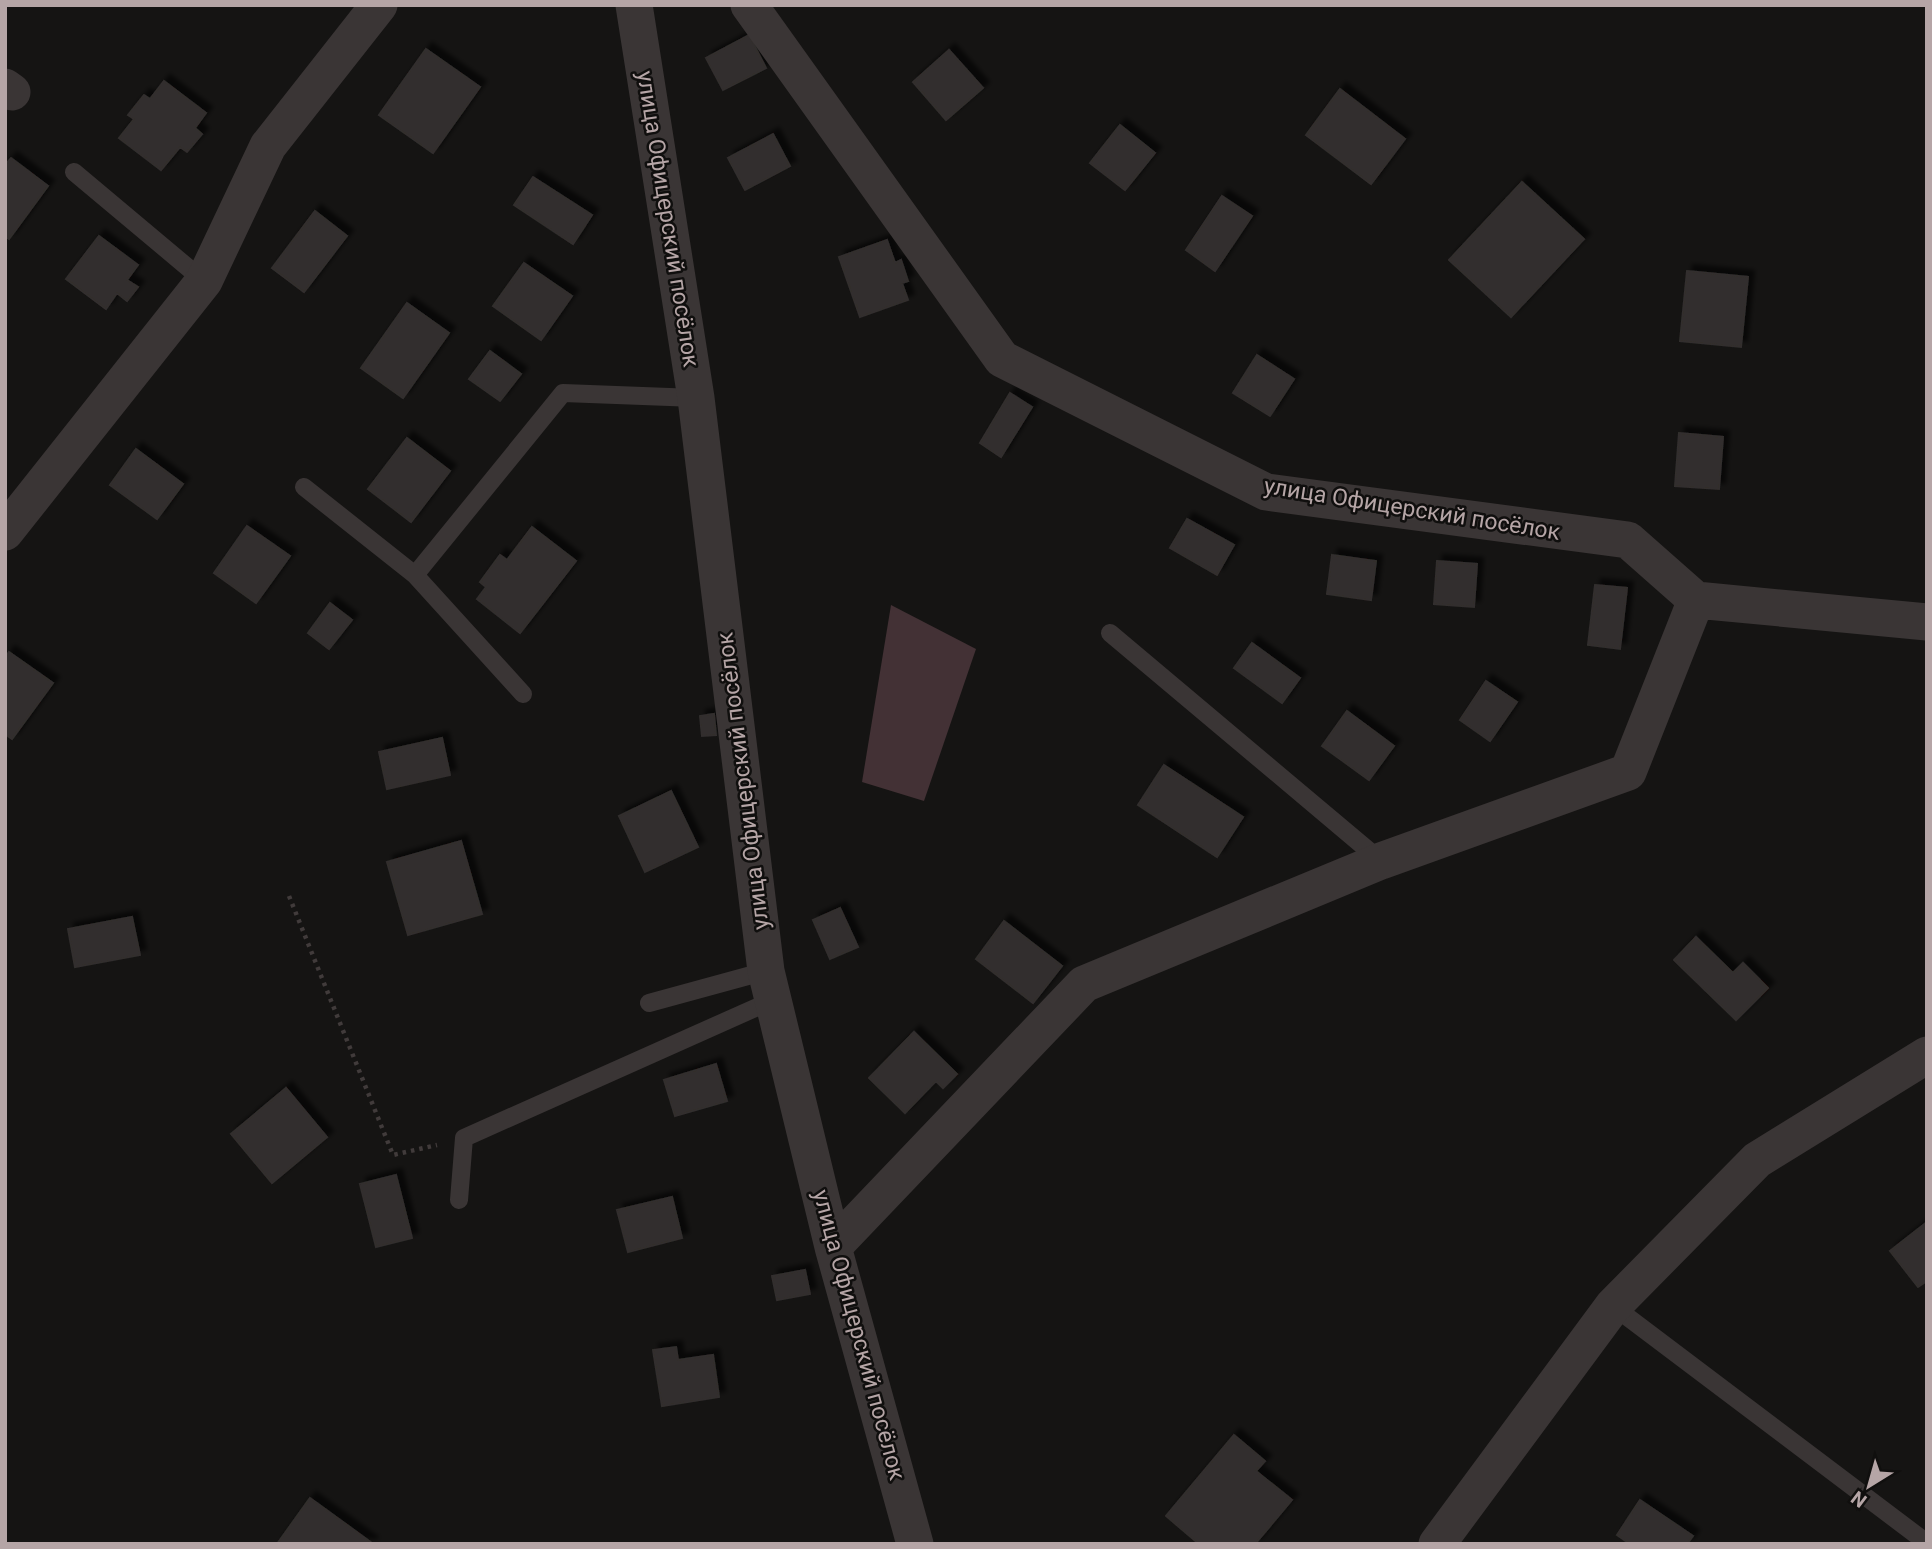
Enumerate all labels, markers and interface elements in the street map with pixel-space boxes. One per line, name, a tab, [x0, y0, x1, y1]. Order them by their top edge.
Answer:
street label: улица Офицерский посёлок	[631, 69, 705, 370]
street label: улица Офицерский посёлок	[1262, 472, 1563, 546]
street label: улица Офицерский посёлок	[711, 630, 775, 931]
street label: улица Офицерский посёлок	[807, 1187, 911, 1484]
north arrow	[1834, 1451, 1904, 1521]
text: N	[1847, 1486, 1871, 1512]

